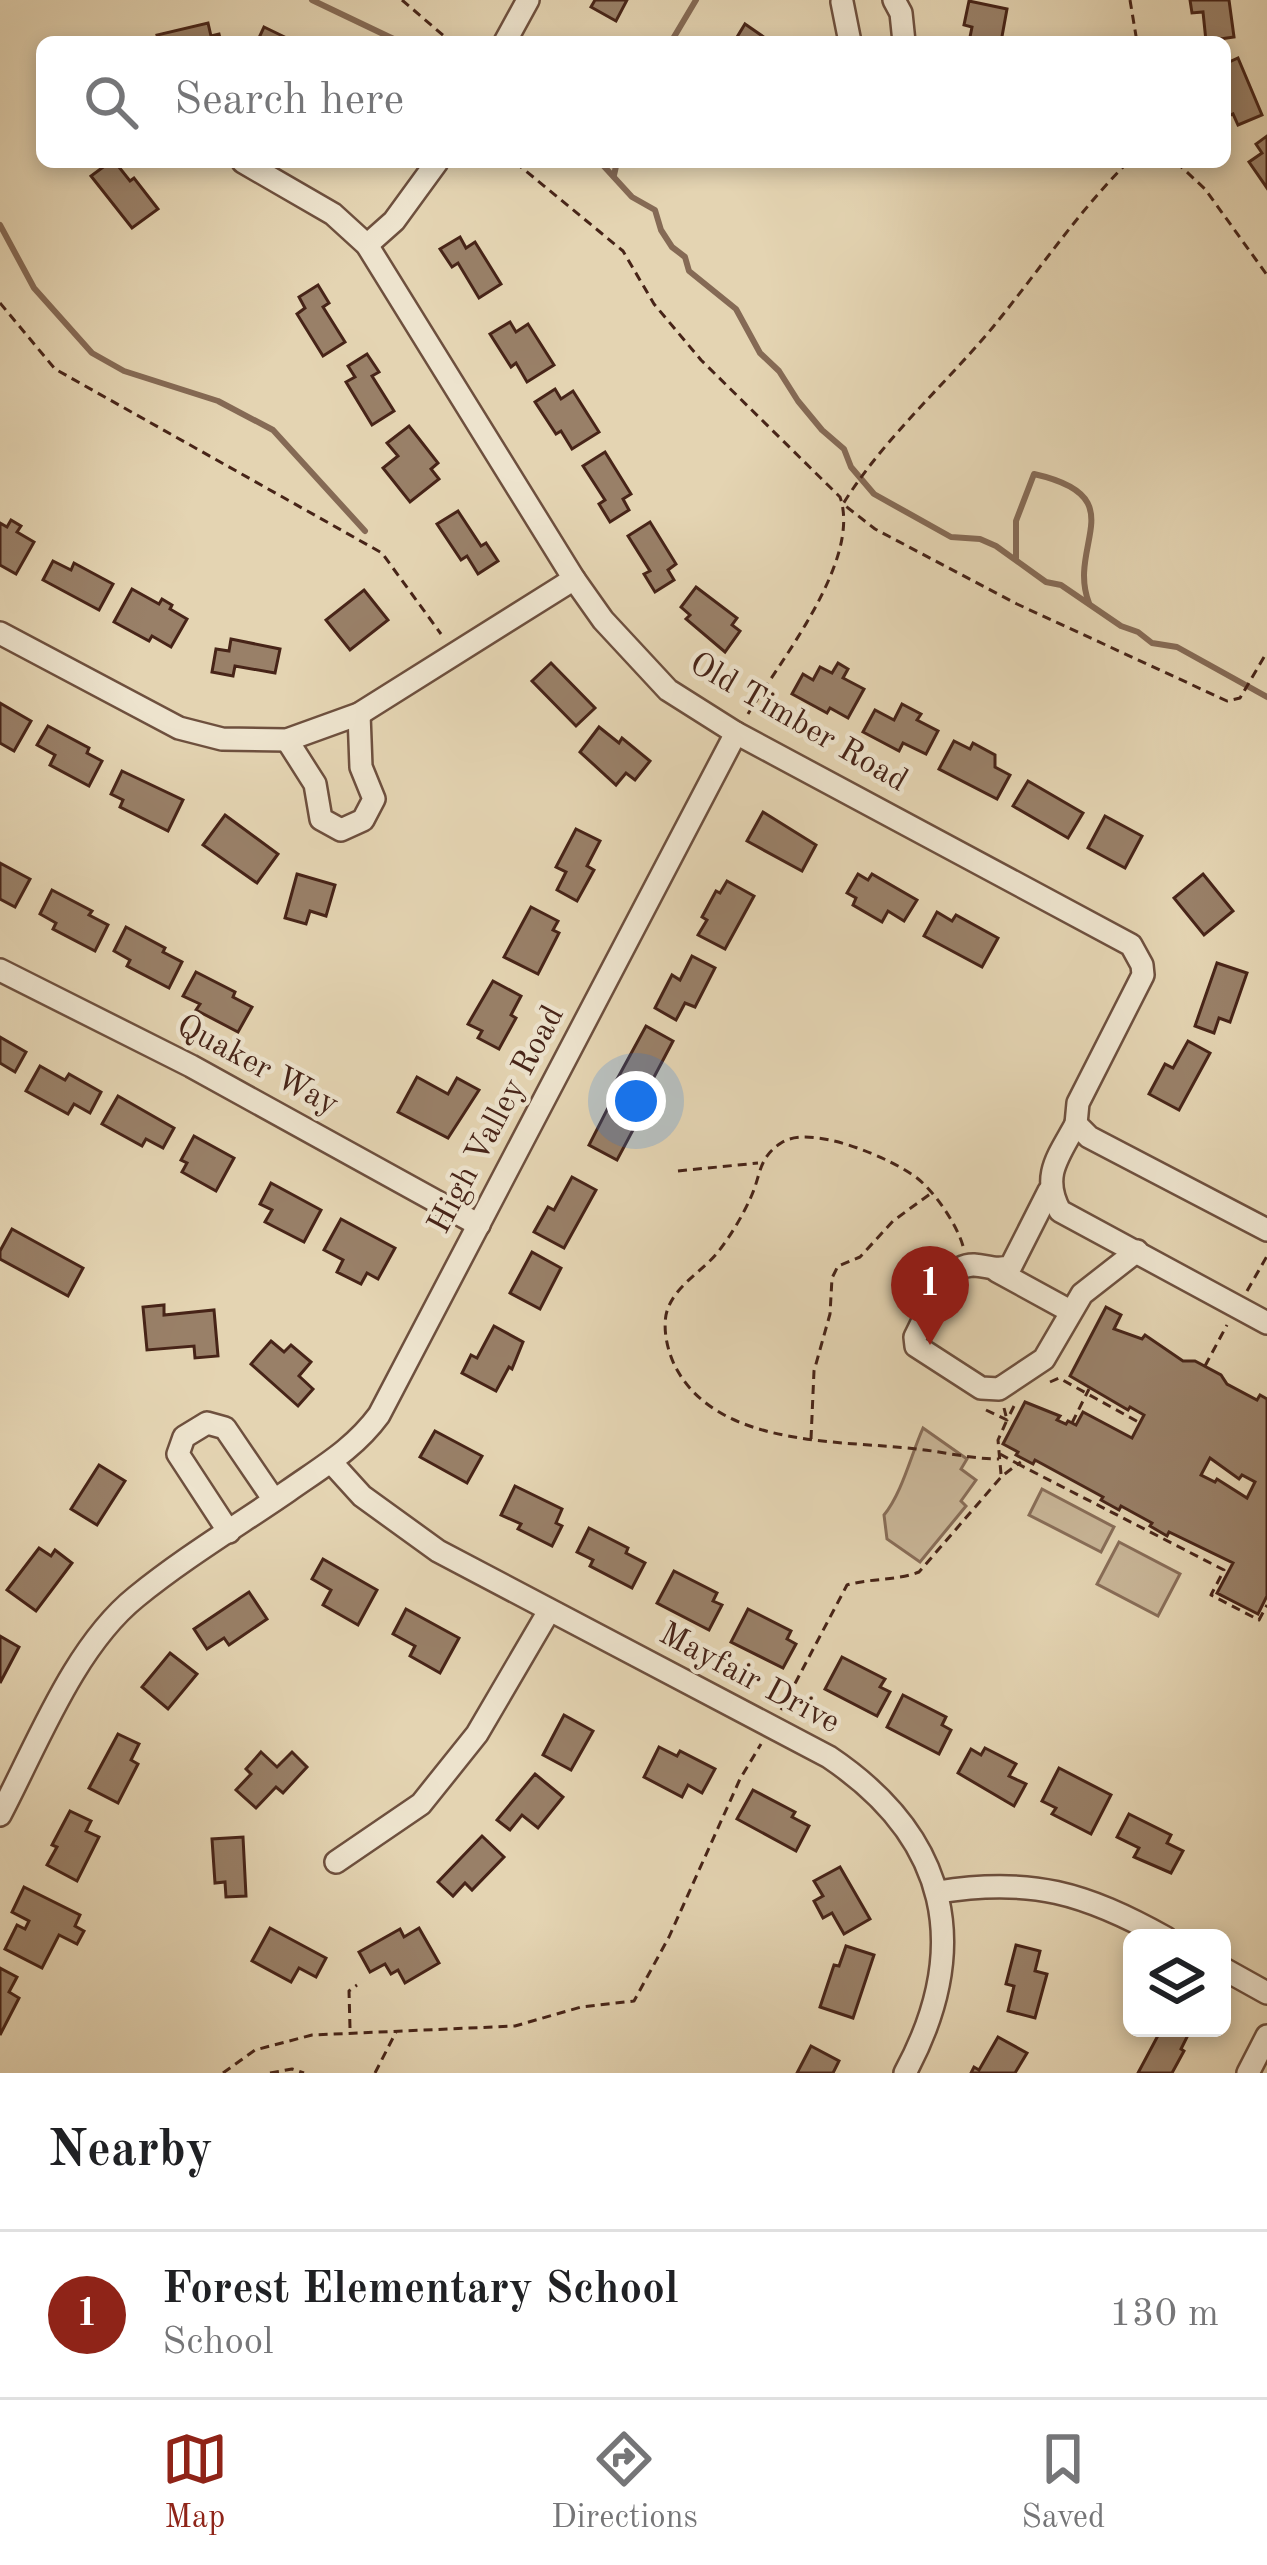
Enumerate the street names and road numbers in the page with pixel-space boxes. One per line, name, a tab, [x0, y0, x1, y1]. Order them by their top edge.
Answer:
street label: Old Timber Road	[683, 647, 913, 799]
street label: High Valley Road	[423, 1001, 571, 1239]
street label: Quaker Way	[171, 1010, 343, 1122]
street label: Mayfair Drive	[653, 1618, 845, 1740]

